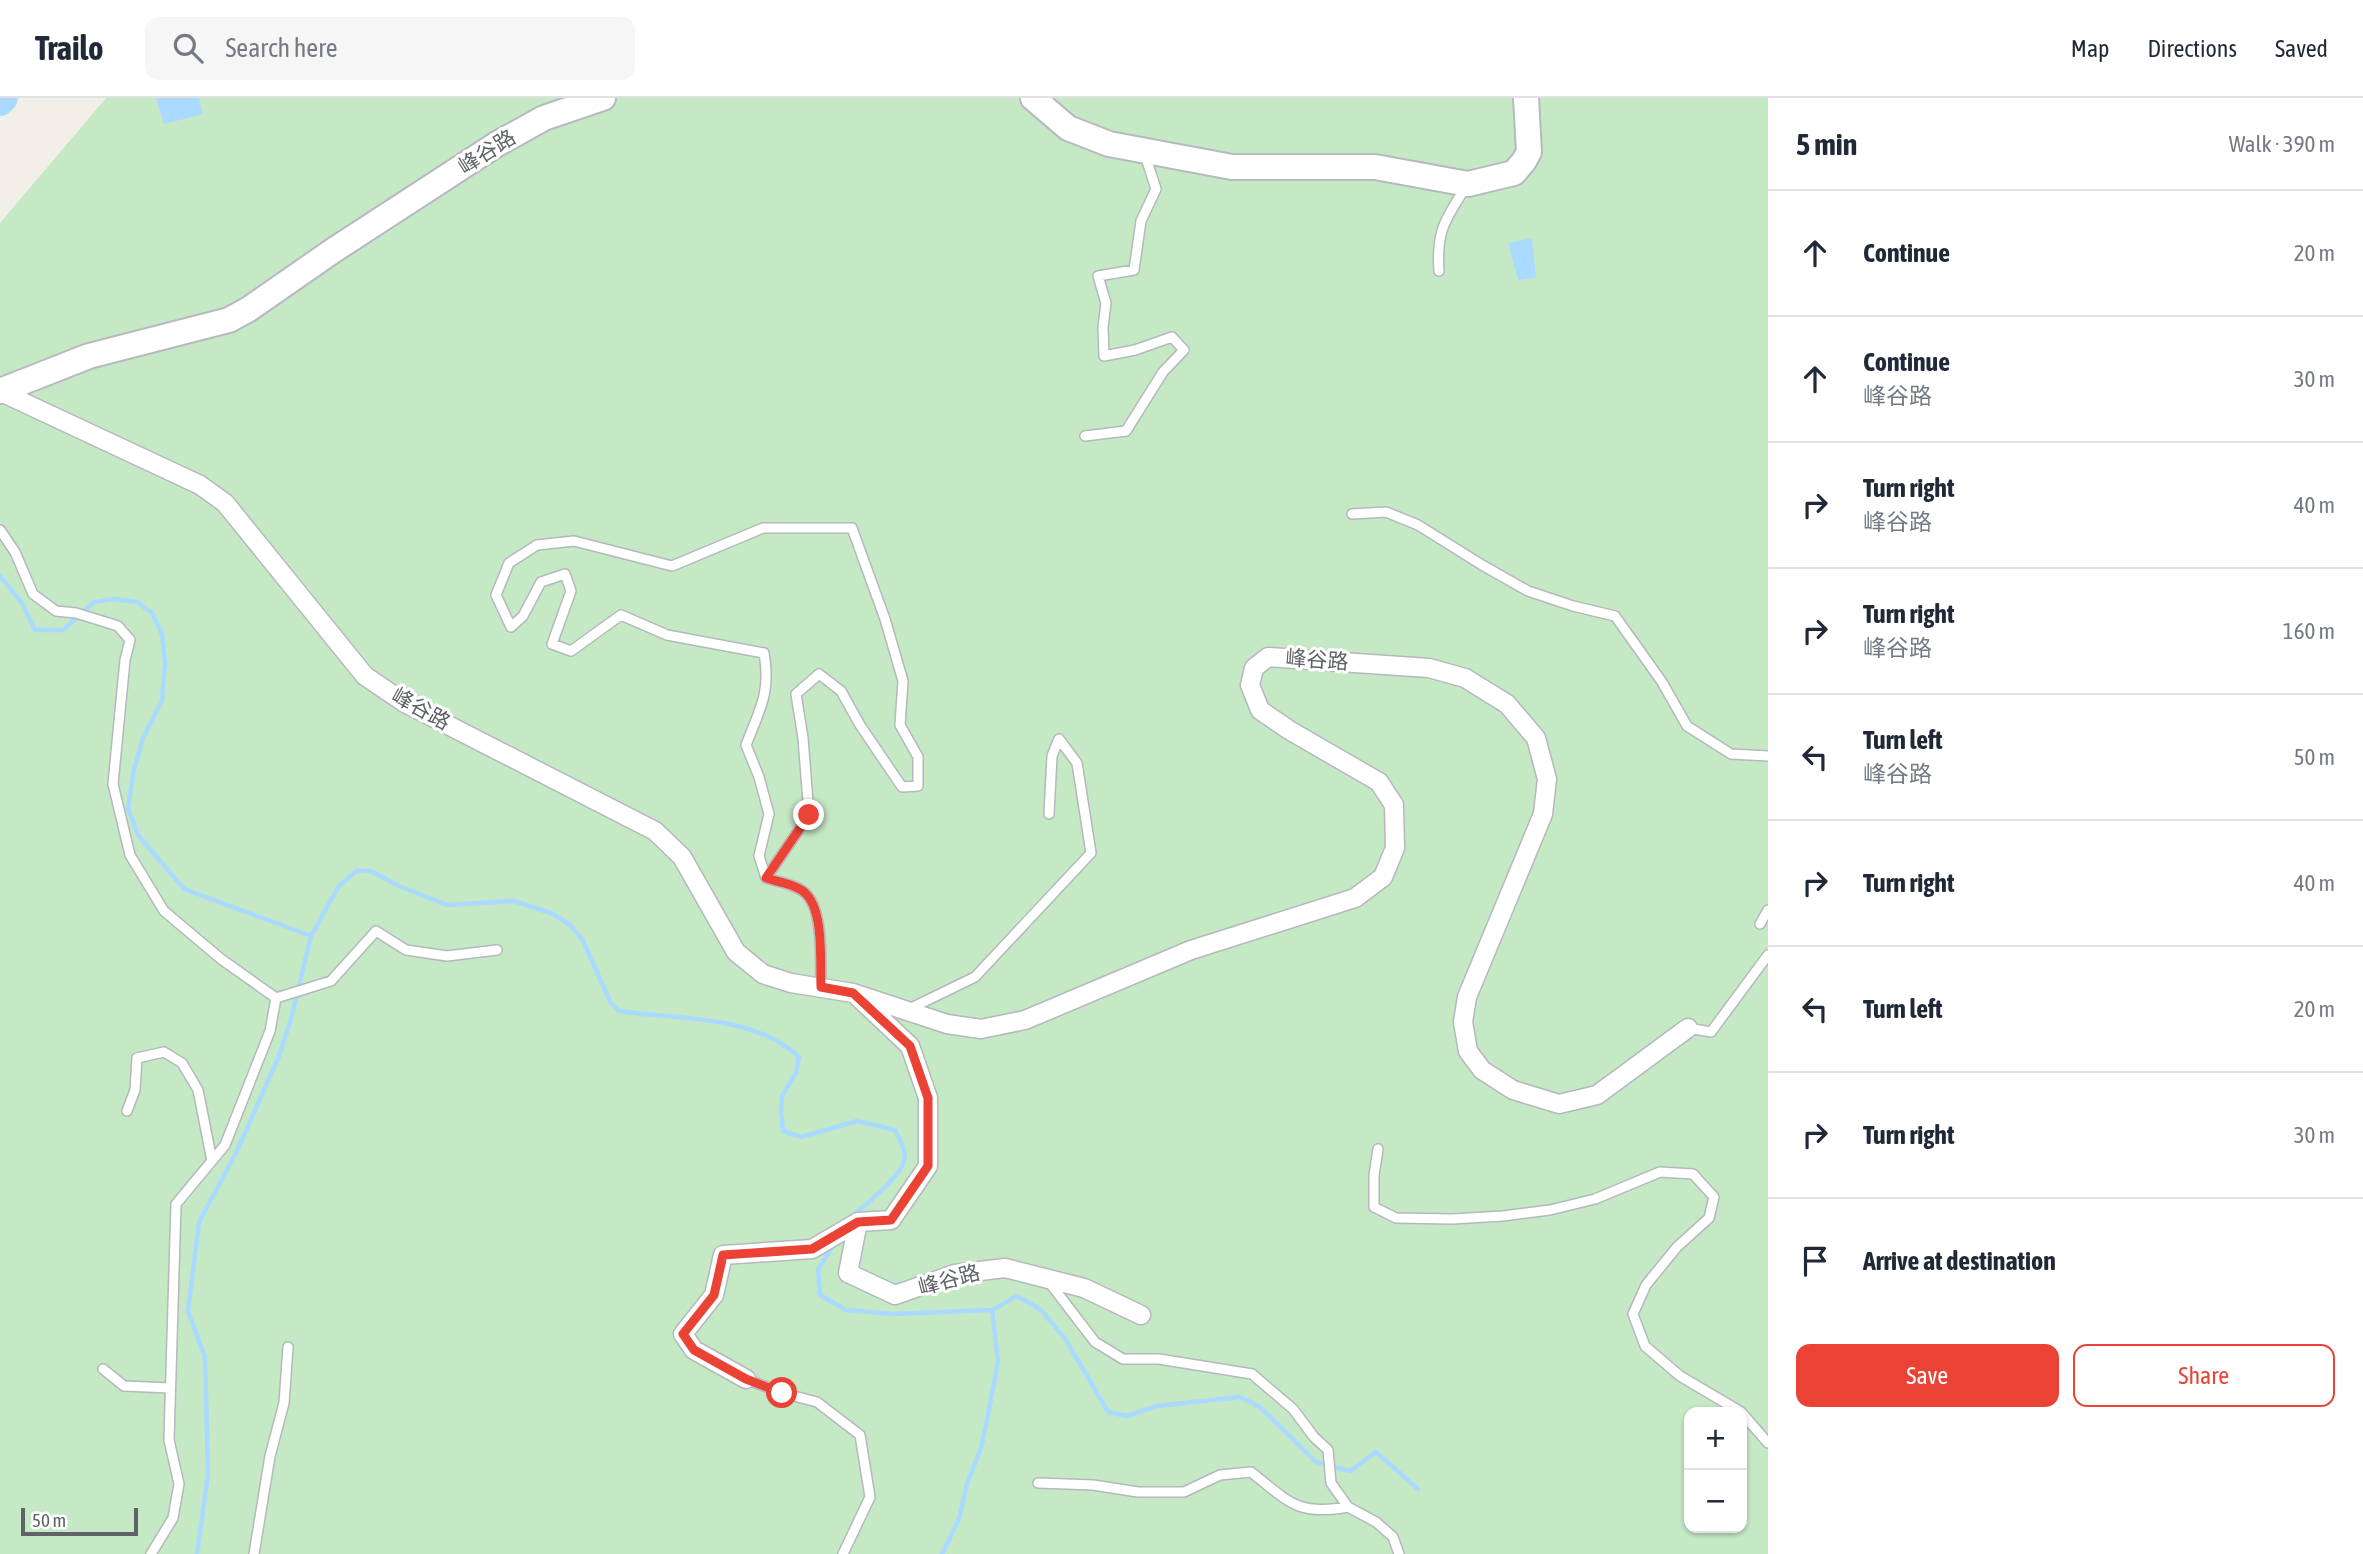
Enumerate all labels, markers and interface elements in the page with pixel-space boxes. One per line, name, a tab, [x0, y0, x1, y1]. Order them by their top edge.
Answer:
search box	[145, 17, 635, 80]
text: Trailo	[35, 29, 103, 67]
icon: search	[169, 29, 207, 67]
text: Search here	[225, 33, 338, 63]
text: Map	[2071, 35, 2109, 62]
text: Directions	[2147, 35, 2237, 62]
text: Saved	[2275, 35, 2328, 62]
street label: 峰谷路	[453, 124, 520, 178]
text: 5 min	[1796, 127, 1857, 161]
text: Walk · 390 m	[2229, 131, 2335, 157]
icon: ahead	[1796, 234, 1834, 272]
text: Continue	[1863, 238, 1950, 268]
text: 20 m	[2294, 240, 2335, 266]
text: Continue	[1863, 347, 1950, 377]
icon: ahead	[1796, 360, 1834, 398]
text: 30 m	[2294, 366, 2335, 392]
text: 峰谷路	[1863, 383, 1932, 409]
text: Turn right	[1863, 473, 1954, 503]
icon: right	[1796, 486, 1834, 524]
text: 40 m	[2294, 492, 2335, 518]
text: 峰谷路	[1863, 509, 1932, 535]
text: Turn right	[1863, 599, 1954, 629]
icon: right	[1796, 612, 1834, 650]
text: 160 m	[2283, 618, 2335, 644]
text: 峰谷路	[1863, 635, 1932, 661]
street label: 峰谷路	[1285, 645, 1349, 673]
street label: 峰谷路	[388, 682, 455, 734]
text: Turn left	[1863, 725, 1943, 755]
icon: left	[1796, 738, 1834, 776]
text: 50 m	[2294, 744, 2335, 770]
text: 峰谷路	[1863, 761, 1932, 787]
route end	[793, 799, 824, 830]
icon: right	[1796, 864, 1834, 902]
text: Turn right	[1863, 868, 1954, 898]
text: 40 m	[2294, 870, 2335, 896]
icon: left	[1796, 990, 1834, 1028]
text: Turn left	[1863, 994, 1943, 1024]
text: 20 m	[2294, 996, 2335, 1022]
icon: right	[1796, 1116, 1834, 1154]
text: Turn right	[1863, 1120, 1954, 1150]
text: 30 m	[2294, 1122, 2335, 1148]
icon: arrive	[1796, 1242, 1834, 1280]
text: Arrive at destination	[1863, 1246, 2056, 1276]
street label: 峰谷路	[915, 1259, 982, 1299]
button: Save	[1796, 1344, 2059, 1407]
button: Share	[2073, 1344, 2335, 1407]
route start	[766, 1377, 797, 1408]
map controls	[1684, 1407, 1747, 1533]
button: +	[1684, 1407, 1747, 1470]
button: −	[1684, 1470, 1747, 1533]
scale bar	[21, 1505, 138, 1537]
text: 50 m	[32, 1509, 66, 1531]

